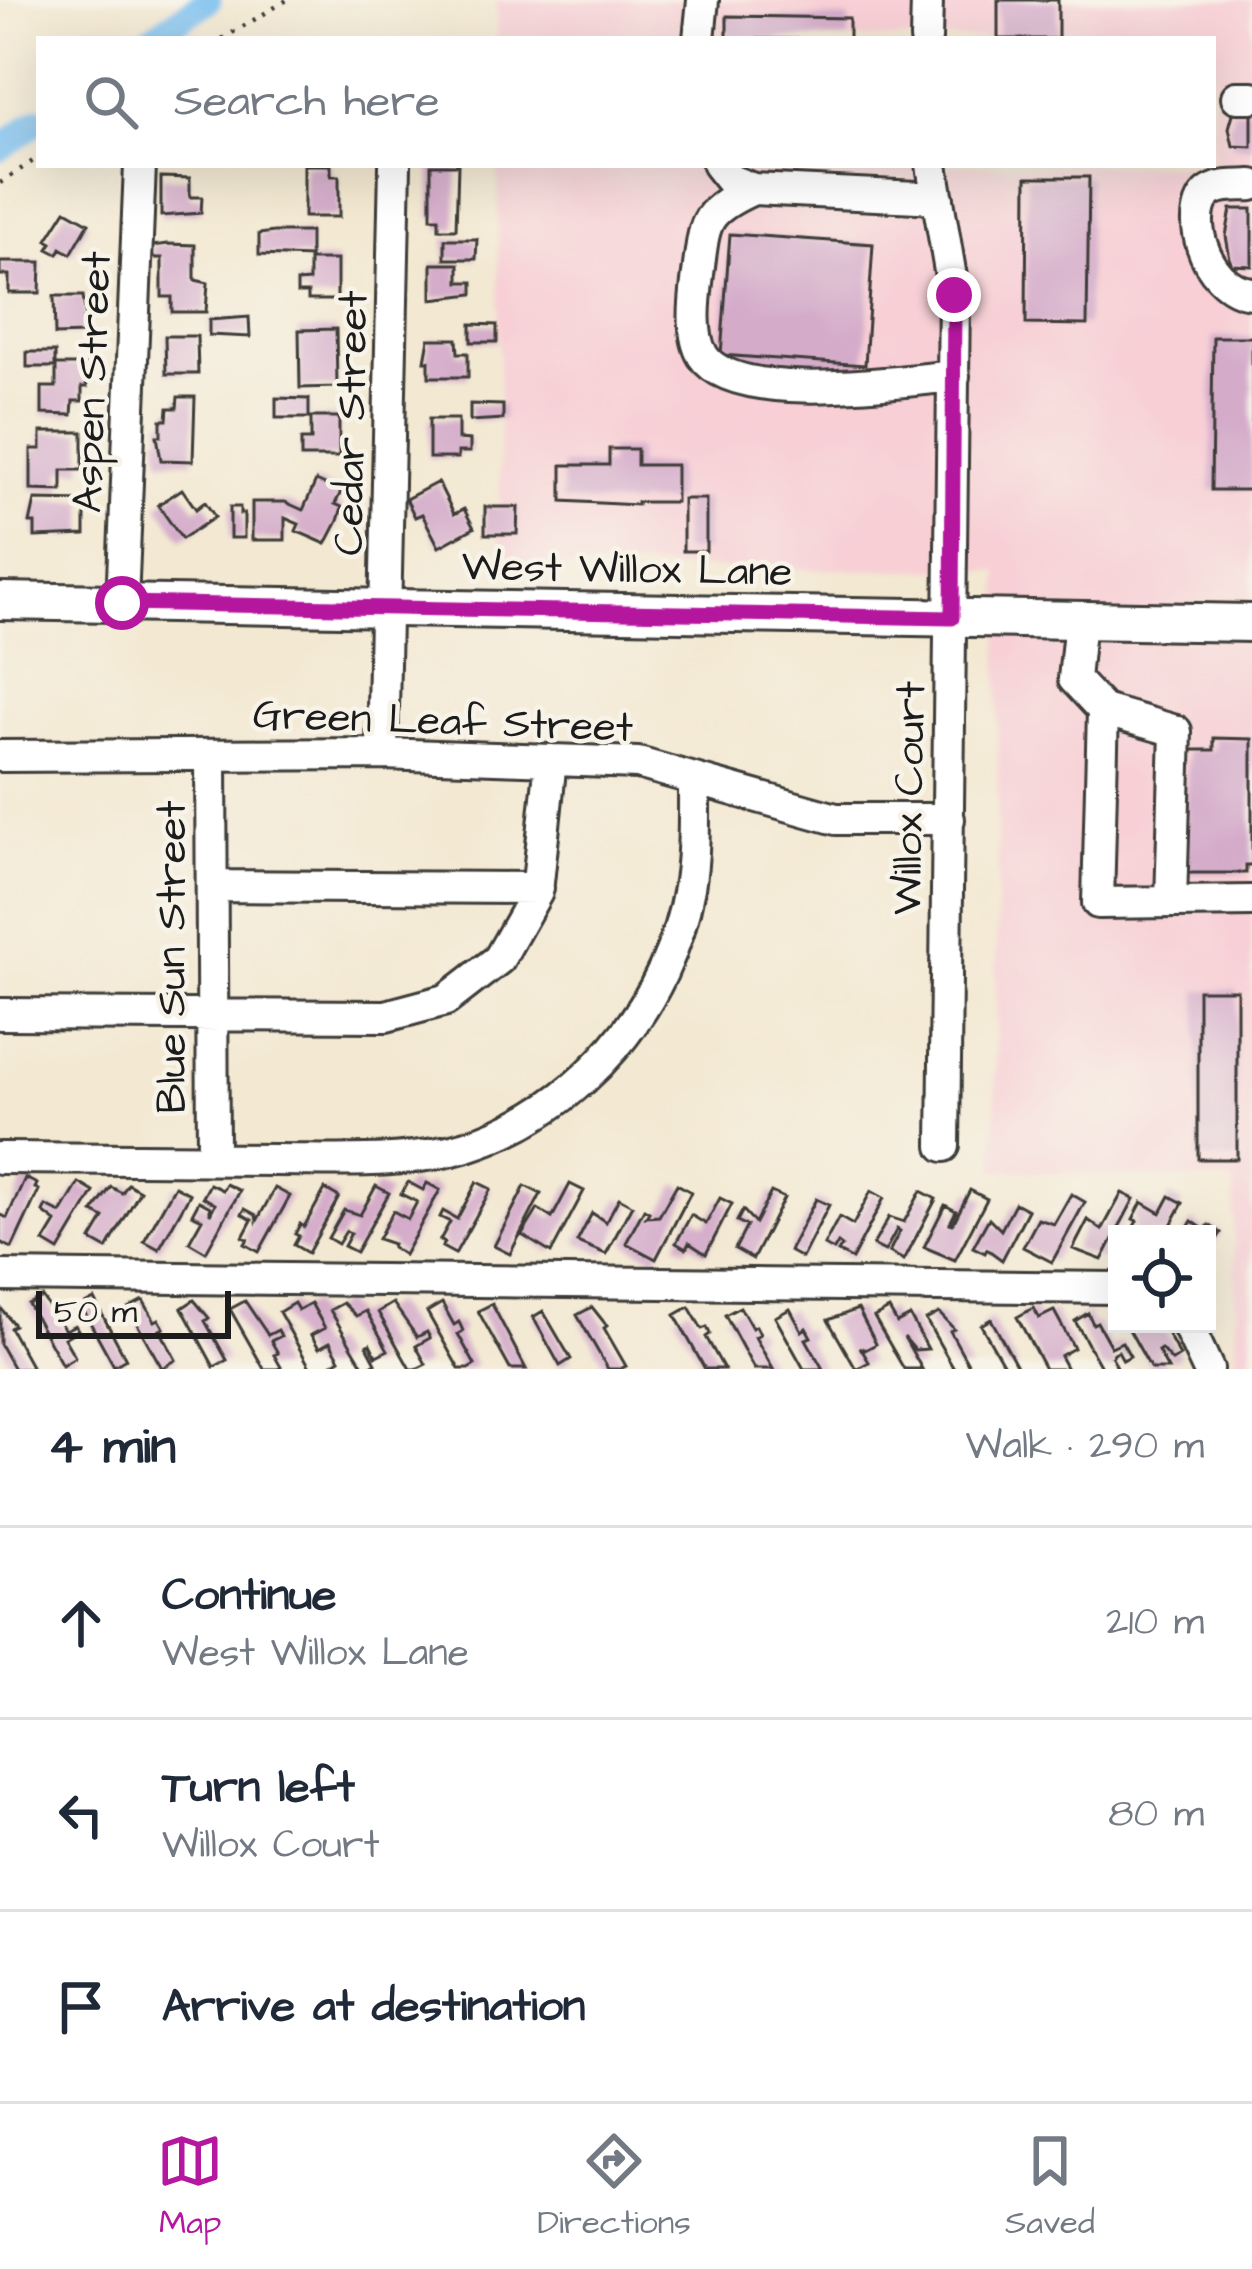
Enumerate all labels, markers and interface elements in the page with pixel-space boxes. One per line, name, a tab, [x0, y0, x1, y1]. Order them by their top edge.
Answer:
search box	[36, 36, 1216, 168]
icon: search	[78, 69, 144, 135]
text: Search here	[174, 71, 440, 133]
street label: Aspen Street	[59, 250, 127, 514]
route end	[927, 268, 981, 322]
street label: Cedar Street	[321, 290, 383, 556]
street label: West Willox Lane	[461, 538, 793, 602]
route start	[95, 576, 149, 630]
street label: Willox Court	[879, 680, 941, 916]
street label: Green Leaf Street	[252, 686, 634, 758]
street label: Blue Sun Street	[144, 800, 202, 1114]
map controls	[1108, 1225, 1216, 1333]
button: locate	[1108, 1225, 1216, 1333]
scale bar	[36, 1285, 231, 1338]
text: 50 m	[54, 1289, 137, 1335]
text: 4 min	[48, 1412, 176, 1483]
text: Walk · 290 m	[966, 1420, 1204, 1474]
text: Continue	[162, 1565, 336, 1627]
icon: ahead	[48, 1590, 114, 1656]
text: 210 m	[1106, 1596, 1204, 1650]
text: West Willox Lane	[162, 1627, 469, 1681]
text: Turn left	[162, 1757, 355, 1819]
icon: left	[48, 1782, 114, 1848]
text: 80 m	[1108, 1788, 1204, 1842]
text: Willox Court	[162, 1819, 379, 1873]
icon: arrive	[48, 1974, 114, 2040]
text: Arrive at destination	[162, 1976, 585, 2038]
tab: Map	[157, 2128, 223, 2246]
tab: Directions	[537, 2128, 691, 2246]
tab: Saved	[1005, 2128, 1095, 2246]

